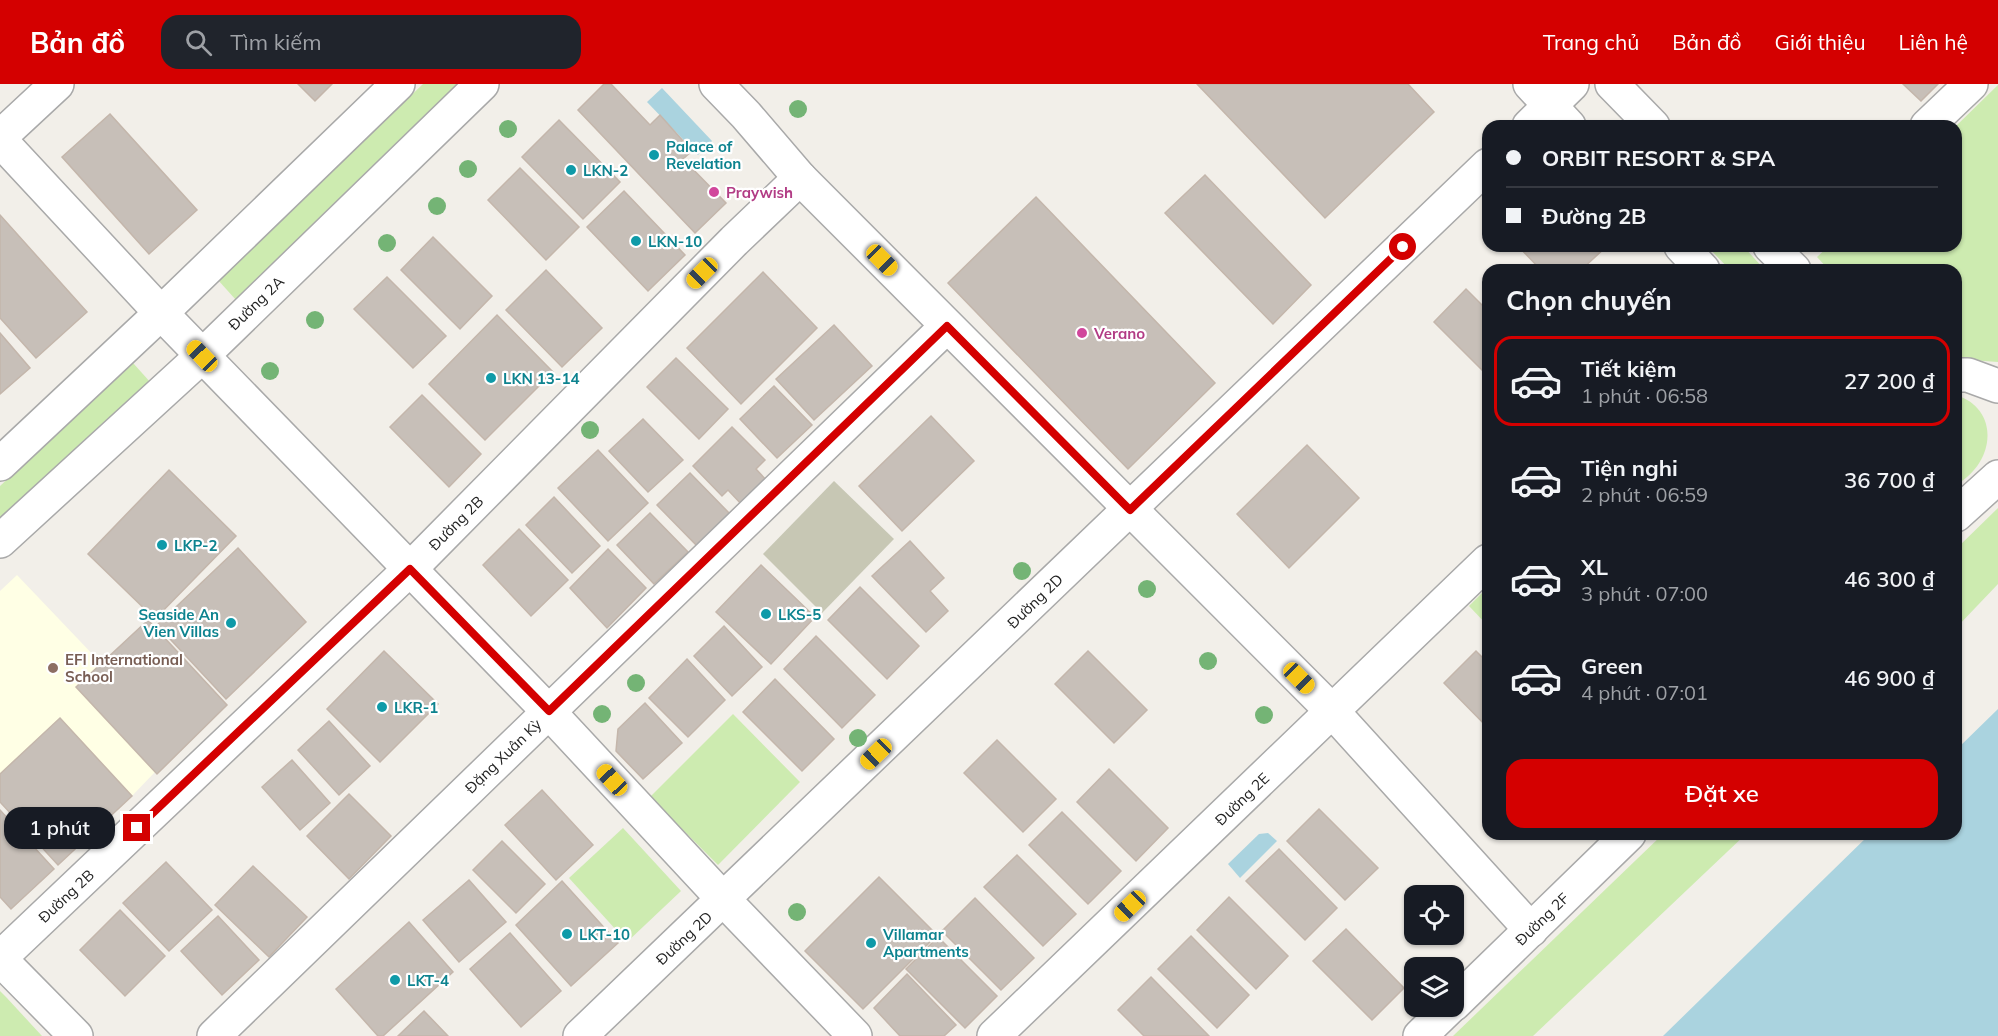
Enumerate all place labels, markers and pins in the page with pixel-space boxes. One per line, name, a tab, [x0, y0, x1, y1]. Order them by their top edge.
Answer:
place label: Palace of Revelation	[666, 137, 741, 173]
marker: Palace of Revelation	[647, 148, 661, 162]
place label: LKN-2	[583, 161, 628, 180]
marker: LKN-2	[564, 163, 578, 177]
place label: Praywish	[726, 183, 793, 202]
marker: Praywish	[707, 185, 721, 199]
place label: LKN-10	[648, 232, 702, 251]
marker: LKN-10	[629, 234, 643, 248]
place label: Verano	[1093, 324, 1145, 343]
marker: Verano	[1075, 326, 1089, 340]
place label: LKN 13-14	[503, 369, 579, 388]
marker: LKN 13-14	[484, 371, 498, 385]
place label: LKP-2	[174, 536, 218, 555]
marker: LKP-2	[155, 538, 169, 552]
place label: Seaside An Vien Villas	[138, 605, 219, 641]
place label: LKS-5	[778, 605, 821, 624]
marker: LKS-5	[759, 607, 773, 621]
marker: Seaside An Vien Villas	[224, 616, 238, 630]
place label: EFI International School	[65, 650, 183, 686]
marker: EFI International School	[46, 661, 60, 675]
place label: LKR-1	[394, 698, 438, 717]
marker: LKR-1	[375, 700, 389, 714]
place label: LKT-10	[579, 925, 630, 944]
place label: Villamar Apartments	[882, 925, 969, 961]
marker: LKT-10	[560, 927, 574, 941]
marker: Villamar Apartments	[864, 936, 878, 950]
place label: LKT-4	[407, 971, 449, 990]
marker: LKT-4	[388, 973, 402, 987]

